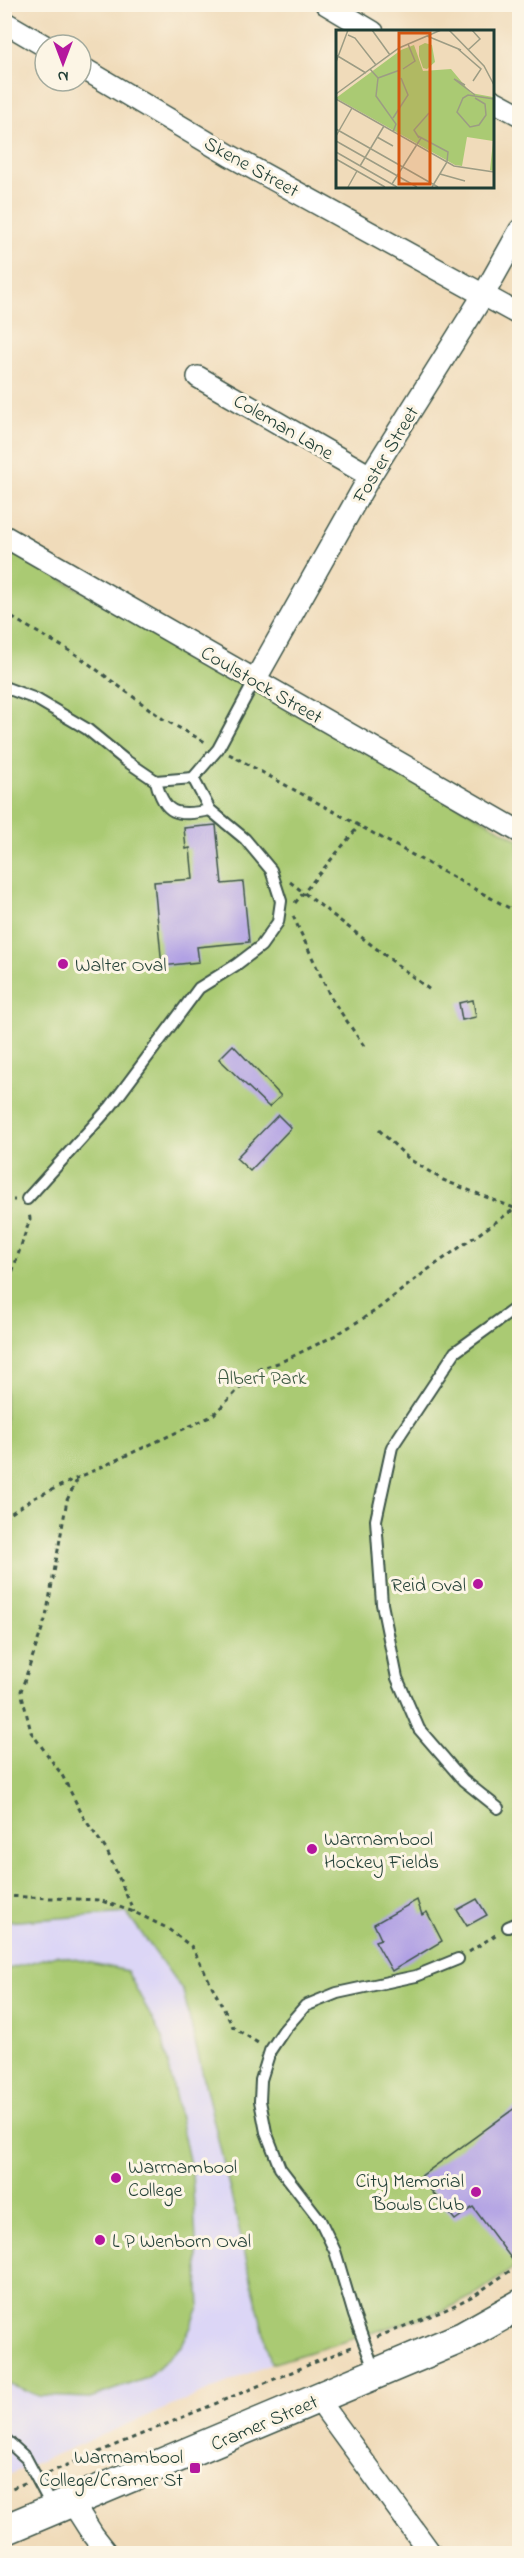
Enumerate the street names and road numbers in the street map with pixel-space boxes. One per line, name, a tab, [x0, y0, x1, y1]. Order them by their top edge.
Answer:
street label: Skene Street	[198, 130, 304, 206]
street label: Coleman Lane	[227, 388, 338, 469]
street label: Foster Street	[346, 401, 428, 510]
street label: Coulstock Street	[194, 639, 327, 733]
street label: Cramer Street	[207, 2389, 323, 2460]

